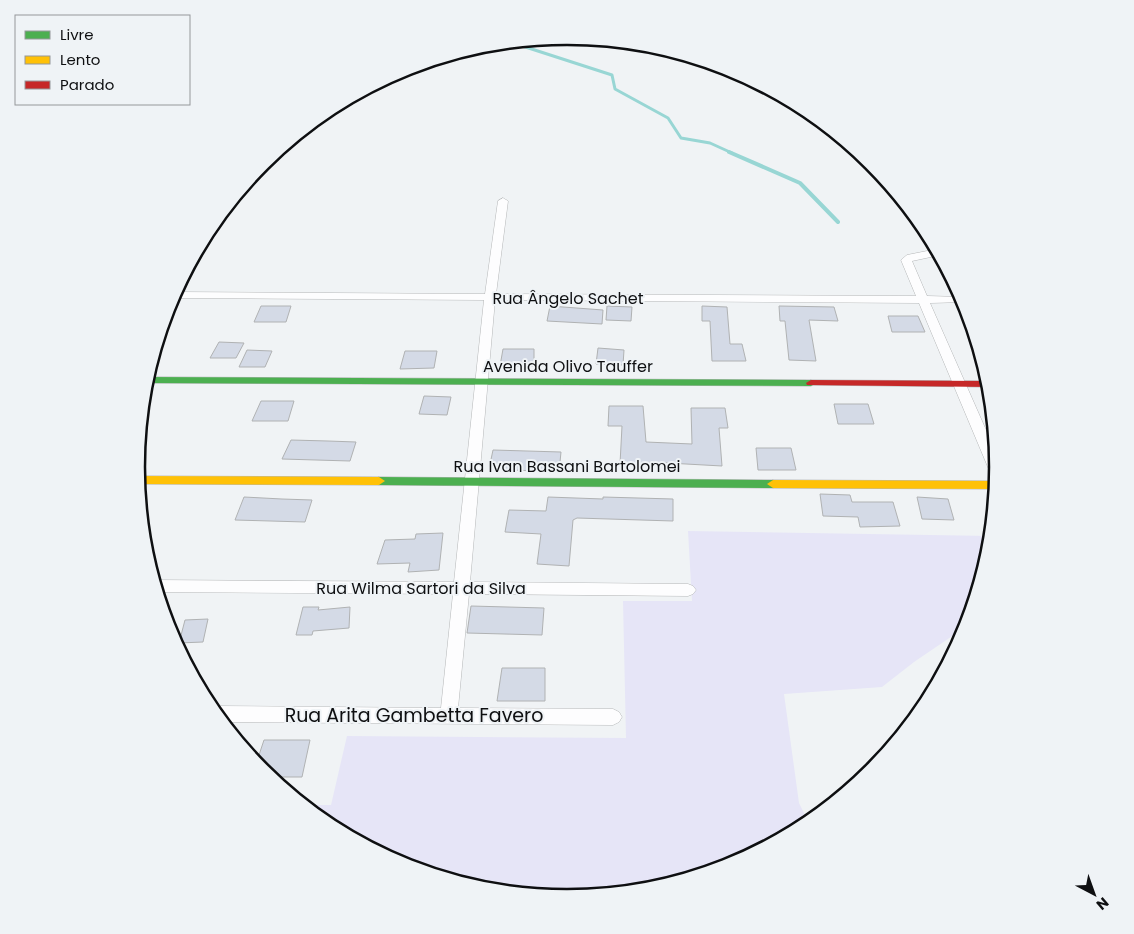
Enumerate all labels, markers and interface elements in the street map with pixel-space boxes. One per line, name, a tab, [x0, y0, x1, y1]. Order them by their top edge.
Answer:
legend	[15, 15, 190, 105]
text: Livre	[60, 24, 93, 45]
text: Lento	[60, 49, 100, 70]
text: Parado	[60, 74, 114, 95]
street label: Rua Ângelo Sachet	[492, 287, 644, 310]
street label: Avenida Olivo Tauffer	[483, 355, 653, 378]
street label: Rua Ivan Bassani Bartolomei	[453, 455, 681, 478]
street label: Rua Wilma Sartori da Silva	[316, 577, 526, 600]
street label: Rua Arita Gambetta Favero	[285, 702, 543, 729]
north arrow	[1069, 869, 1119, 919]
text: N	[1092, 893, 1113, 915]

